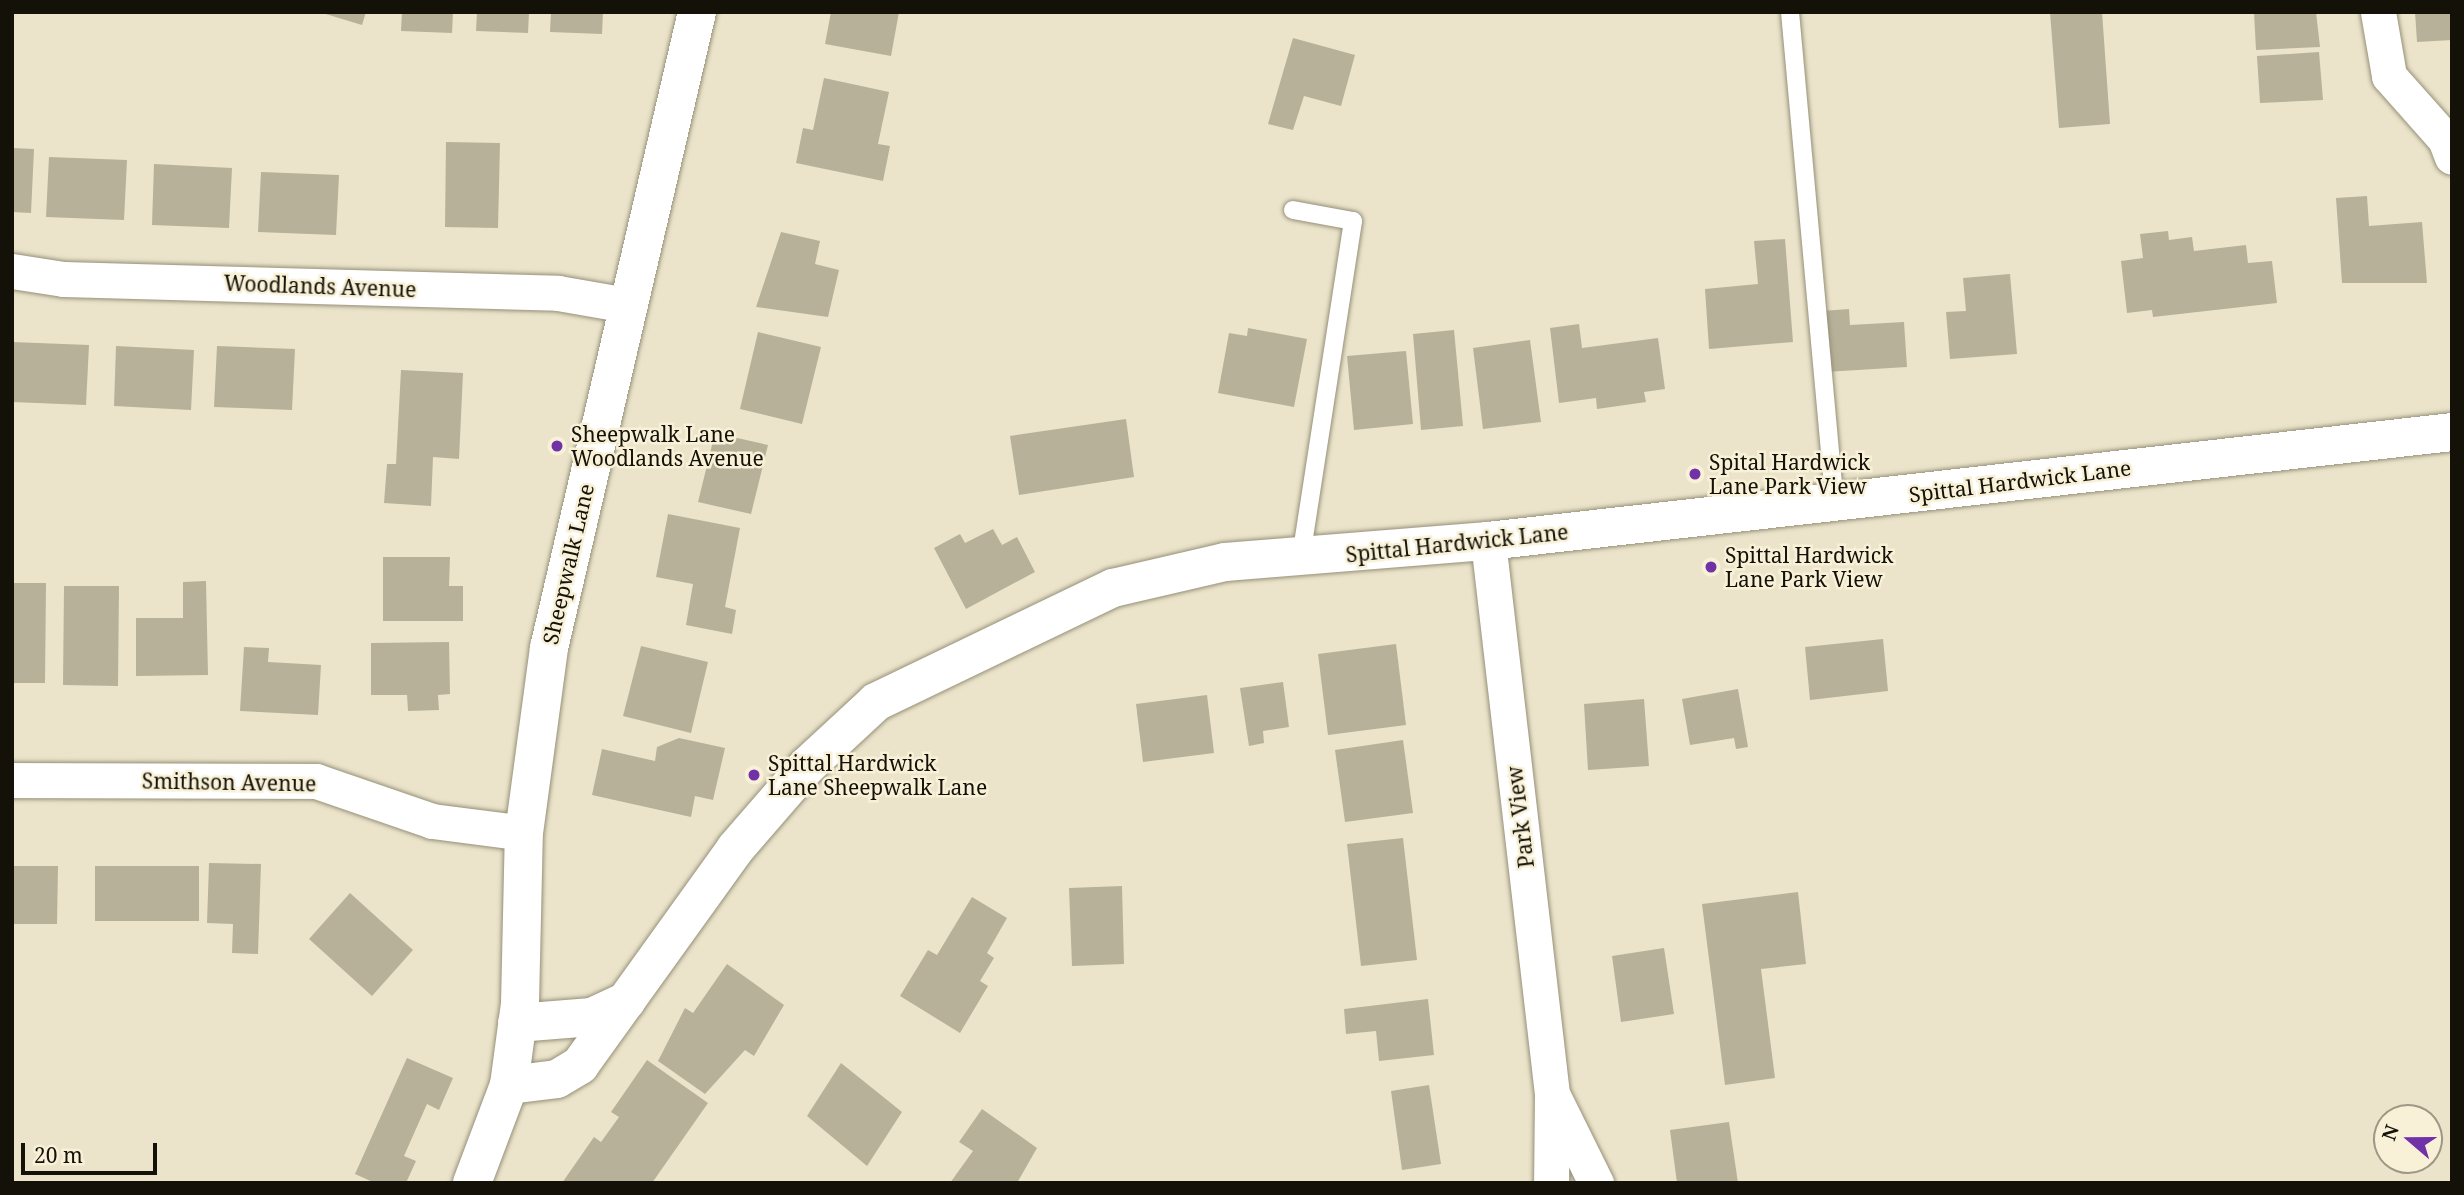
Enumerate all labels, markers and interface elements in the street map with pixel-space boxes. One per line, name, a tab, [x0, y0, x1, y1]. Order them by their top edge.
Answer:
street label: Woodlands Avenue	[223, 270, 417, 302]
place label: Sheepwalk Lane Woodlands Avenue	[571, 421, 764, 471]
marker: Sheepwalk Lane Woodlands Avenue	[549, 438, 565, 454]
place label: Spital Hardwick Lane Park View	[1709, 449, 1870, 499]
street label: Spittal Hardwick Lane	[1908, 455, 2132, 507]
marker: Spital Hardwick Lane Park View	[1687, 466, 1703, 482]
street label: Sheepwalk Lane	[537, 481, 599, 647]
street label: Spittal Hardwick Lane	[1345, 519, 1569, 567]
place label: Spittal Hardwick Lane Park View	[1725, 542, 1893, 592]
marker: Spittal Hardwick Lane Park View	[1703, 559, 1719, 575]
place label: Spittal Hardwick Lane Sheepwalk Lane	[768, 750, 987, 800]
street label: Park View	[1501, 765, 1539, 869]
marker: Spittal Hardwick Lane Sheepwalk Lane	[746, 767, 762, 783]
street label: Smithson Avenue	[142, 768, 316, 796]
north arrow	[2373, 1104, 2443, 1174]
text: N	[2375, 1121, 2405, 1144]
scale bar	[24, 1128, 161, 1172]
text: 20 m	[34, 1141, 83, 1169]

